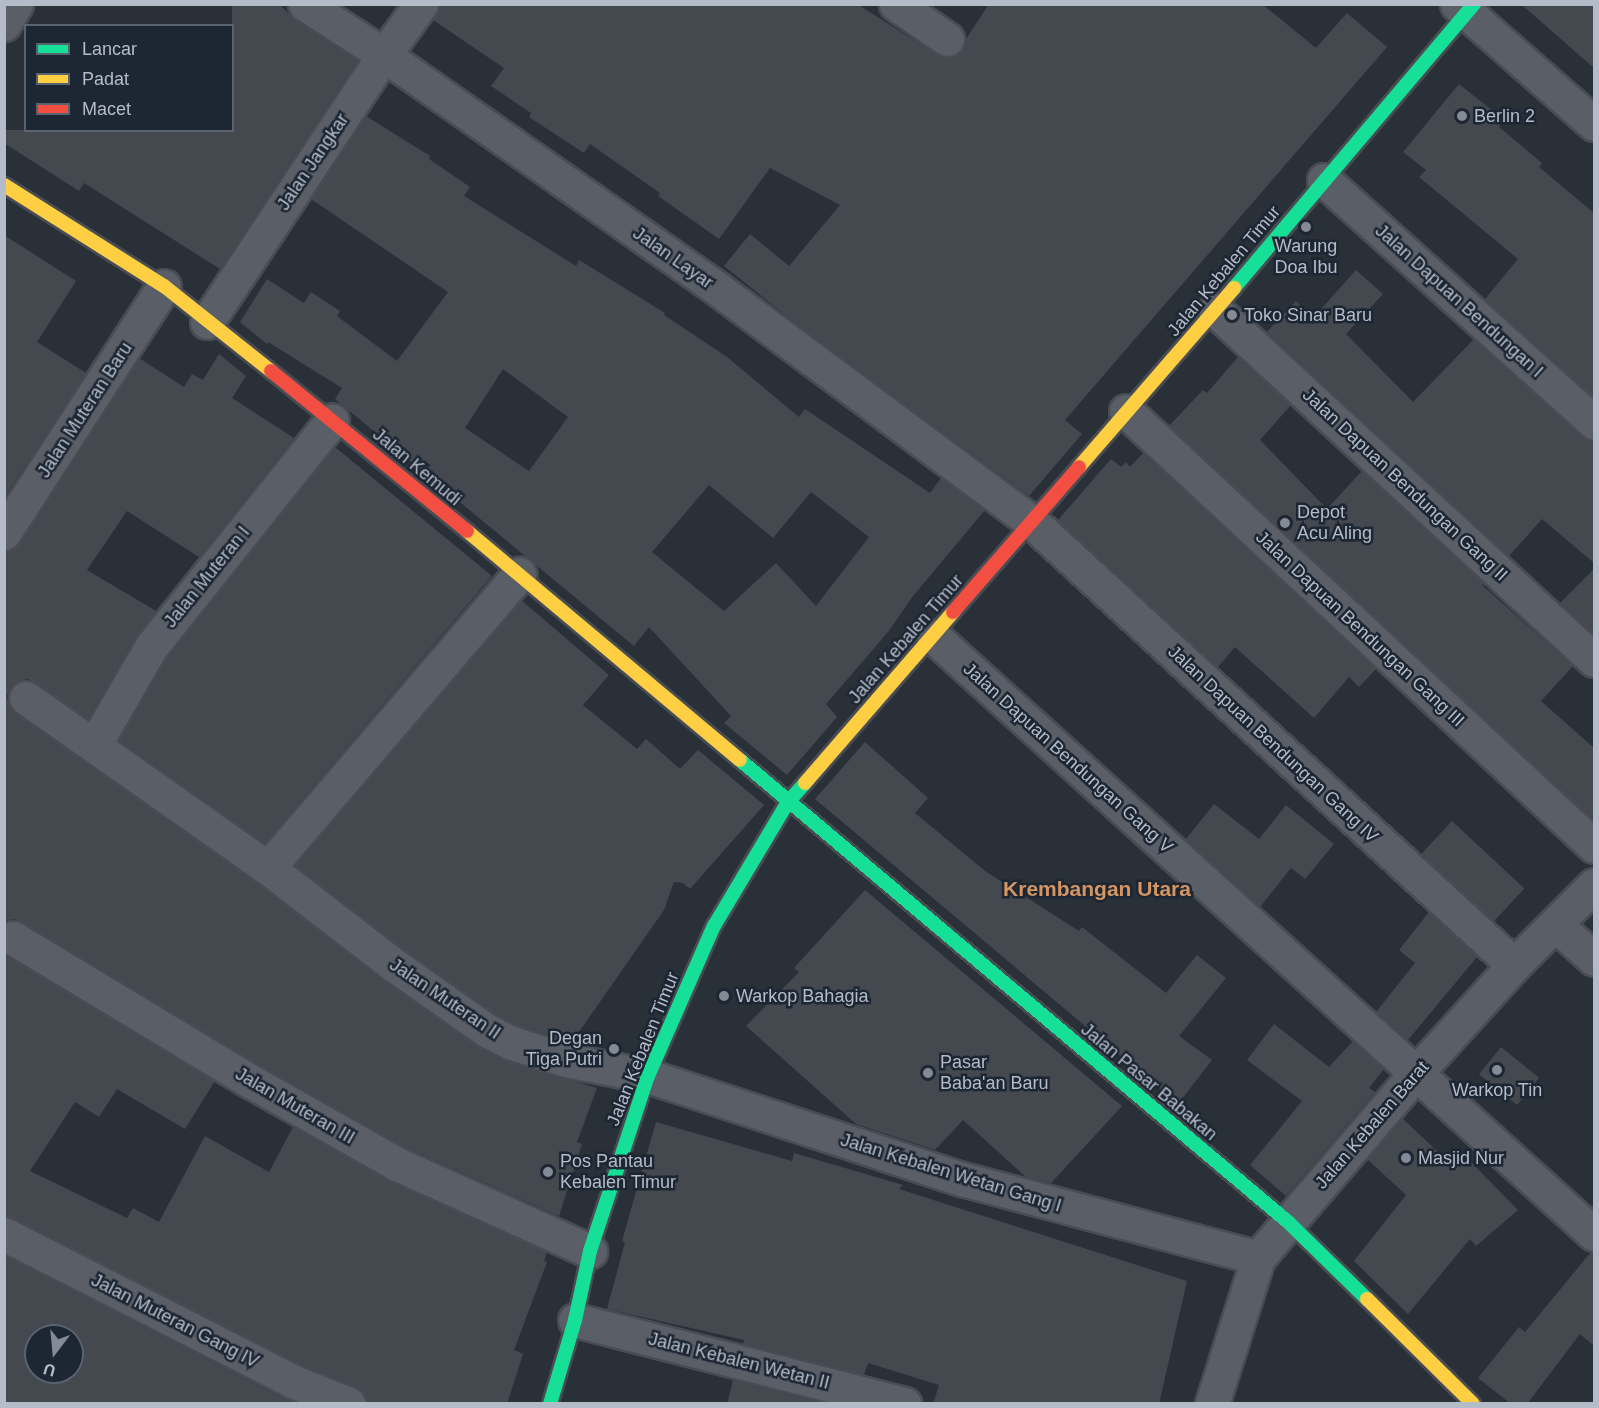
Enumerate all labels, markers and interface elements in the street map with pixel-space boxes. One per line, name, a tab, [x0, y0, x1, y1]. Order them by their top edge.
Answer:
legend	[24, 24, 234, 132]
text: Lancar	[82, 39, 137, 59]
text: Padat	[82, 69, 129, 89]
text: Macet	[82, 99, 131, 119]
place label: Berlin 2	[1474, 105, 1535, 127]
marker: Berlin 2	[1455, 109, 1469, 123]
street label: Jalan Jangkar	[273, 110, 353, 214]
street label: Jalan Kebalen Timur	[1163, 201, 1285, 341]
marker: Warung Doa Ibu	[1299, 220, 1313, 234]
street label: Jalan Dapuan Bendungan I	[1371, 220, 1547, 382]
street label: Jalan Layar	[629, 222, 717, 294]
place label: Warung Doa Ibu	[1274, 236, 1338, 278]
place label: Toko Sinar Baru	[1244, 304, 1372, 326]
marker: Toko Sinar Baru	[1225, 308, 1239, 322]
street label: Jalan Muteran Baru	[33, 338, 137, 482]
street label: Jalan Dapuan Bendungan Gang II	[1298, 384, 1512, 586]
street label: Jalan Kemudi	[368, 424, 466, 510]
place label: Depot Acu Aling	[1297, 502, 1373, 544]
marker: Depot Acu Aling	[1278, 516, 1292, 530]
street label: Jalan Muteran I	[160, 522, 254, 632]
street label: Jalan Dapuan Bendungan Gang III	[1251, 527, 1469, 731]
street label: Jalan Kebalen Timur	[844, 570, 968, 708]
street label: Jalan Dapuan Bendungan Gang IV	[1164, 641, 1382, 847]
street label: Jalan Dapuan Bendungan Gang V	[959, 658, 1177, 858]
district label: Krembangan Utara	[1003, 876, 1191, 902]
street label: Jalan Muteran II	[385, 954, 505, 1044]
street label: Jalan Kebalen Timur	[602, 969, 684, 1129]
place label: Warkop Bahagia	[736, 985, 868, 1007]
marker: Warkop Bahagia	[717, 989, 731, 1003]
street label: Jalan Pasar Babakan	[1077, 1019, 1221, 1145]
place label: Degan Tiga Putri	[526, 1028, 602, 1070]
marker: Degan Tiga Putri	[607, 1042, 621, 1056]
place label: Pasar Baba'an Baru	[940, 1052, 1049, 1094]
street label: Jalan Kebalen Barat	[1311, 1057, 1433, 1193]
street label: Jalan Muteran III	[232, 1063, 358, 1149]
marker: Warkop Tin	[1490, 1063, 1504, 1077]
marker: Pasar Baba'an Baru	[921, 1066, 935, 1080]
place label: Warkop Tin	[1452, 1079, 1542, 1101]
street label: Jalan Kebalen Wetan Gang I	[838, 1129, 1064, 1217]
place label: Masjid Nur	[1418, 1147, 1504, 1169]
place label: Pos Pantau Kebalen Timur	[560, 1151, 676, 1194]
marker: Masjid Nur	[1399, 1151, 1413, 1165]
marker: Pos Pantau Kebalen Timur	[541, 1165, 555, 1179]
street label: Jalan Muteran Gang IV	[88, 1269, 262, 1373]
north arrow	[24, 1324, 84, 1384]
street label: Jalan Kebalen Wetan II	[646, 1328, 832, 1394]
text: U	[42, 1360, 57, 1380]

